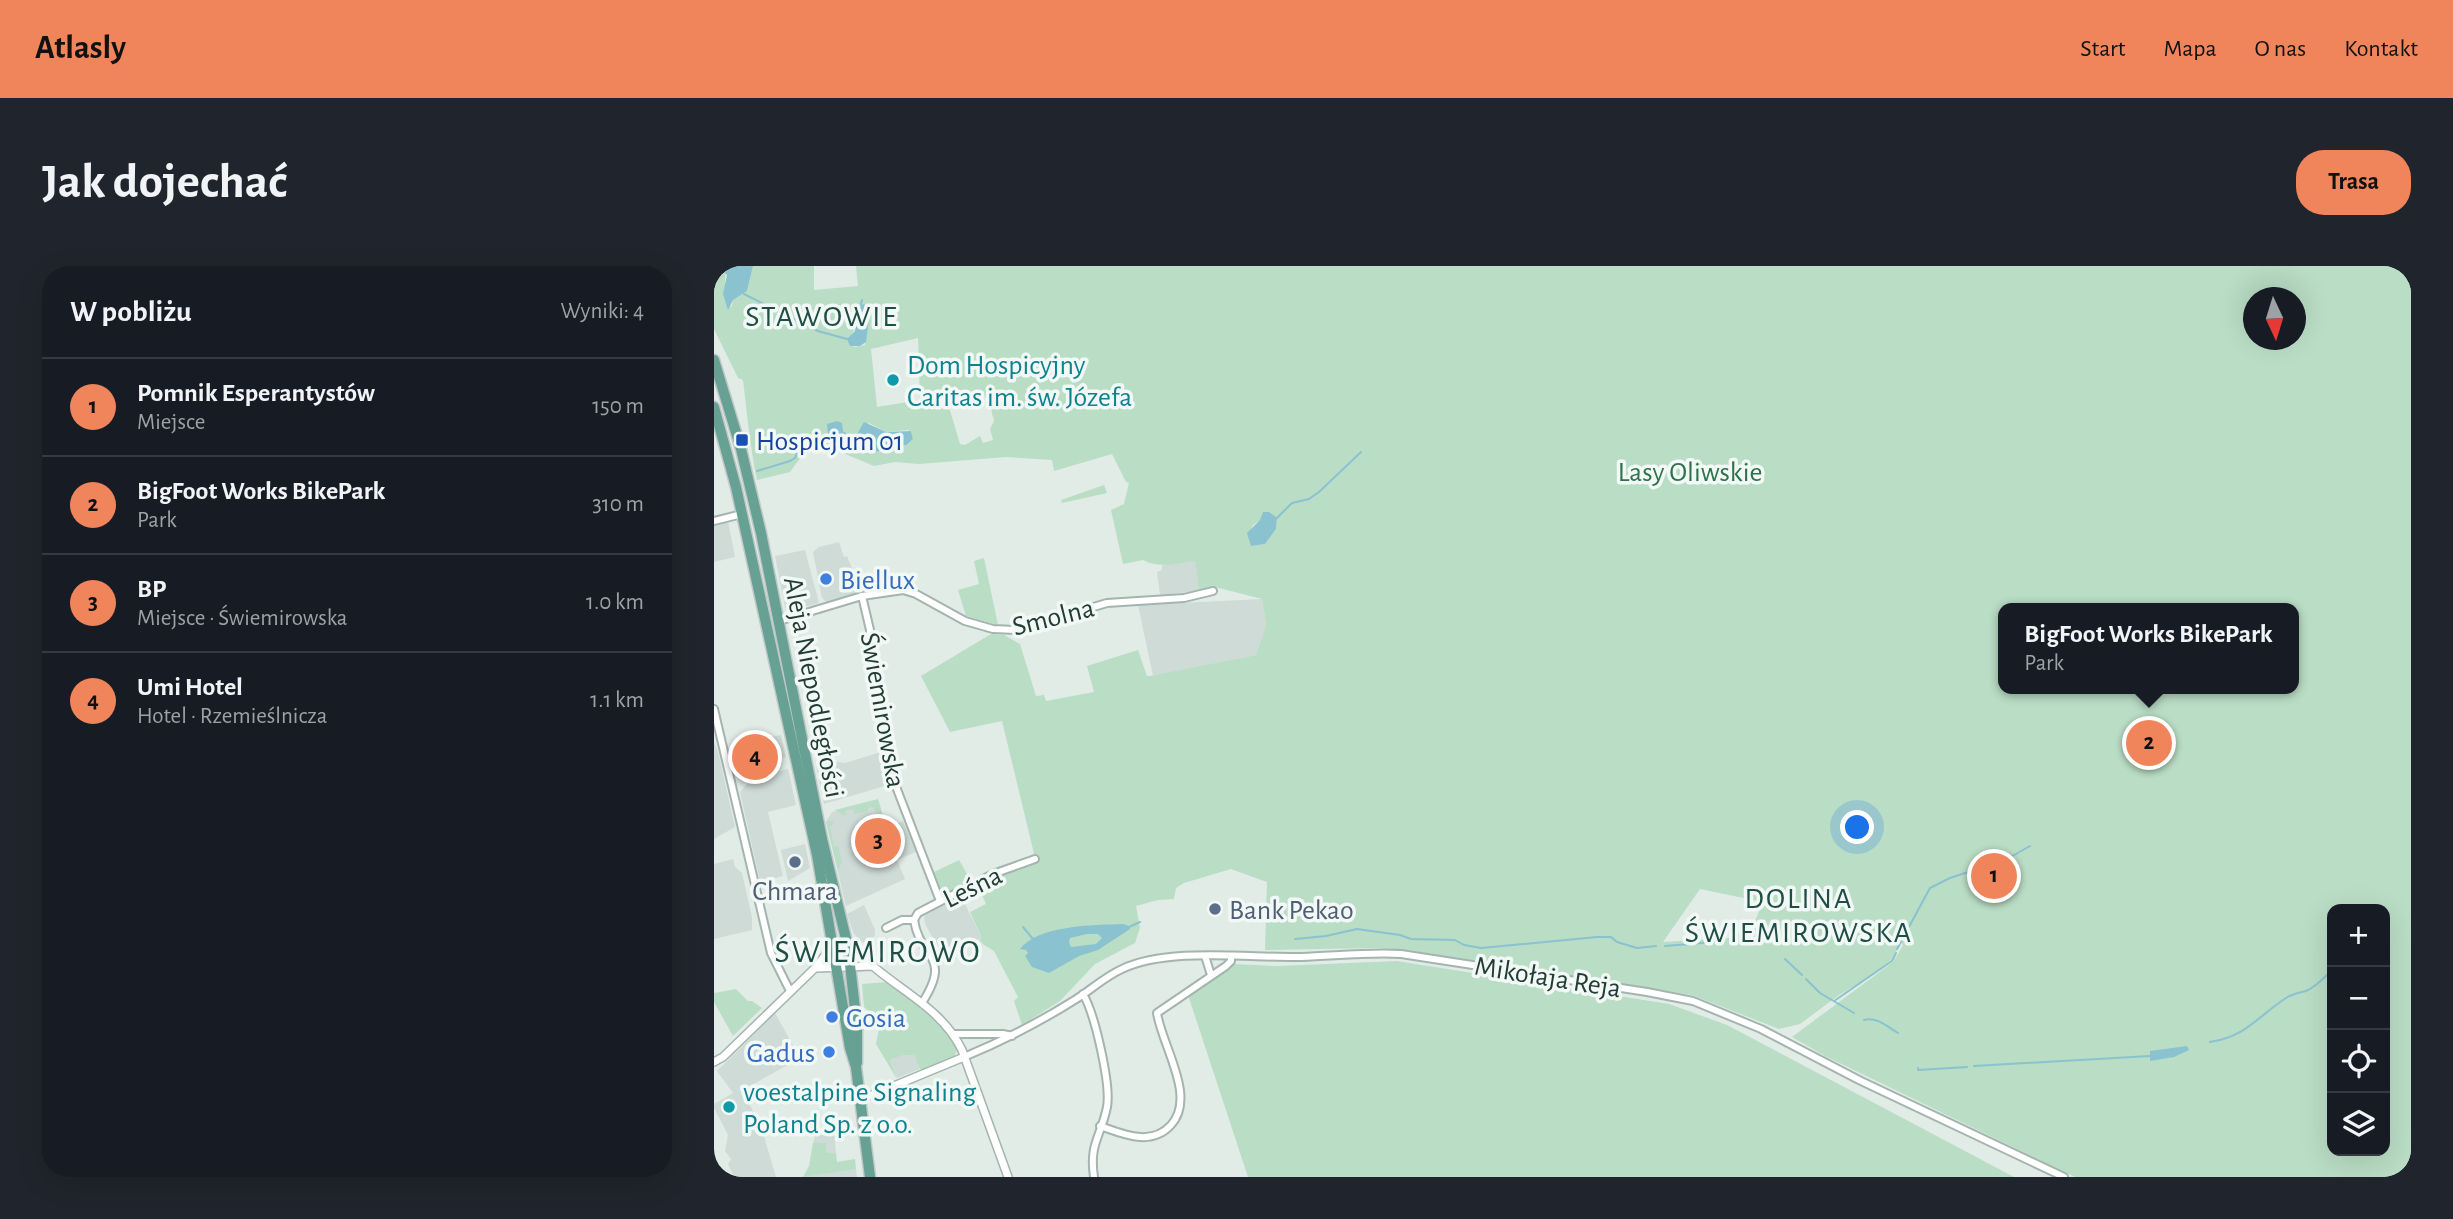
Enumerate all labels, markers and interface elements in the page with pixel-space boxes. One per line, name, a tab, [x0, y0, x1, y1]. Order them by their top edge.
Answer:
text: Atlasly	[35, 32, 126, 65]
text: Start	[2080, 37, 2125, 61]
text: Mapa	[2163, 37, 2217, 61]
text: O nas	[2255, 37, 2306, 61]
text: Kontakt	[2344, 37, 2418, 61]
button: Trasa	[2296, 150, 2411, 215]
text: Jak dojechać	[42, 158, 287, 207]
north arrow	[2243, 287, 2306, 350]
text: W pobliżu	[70, 297, 192, 327]
text: Wyniki: 4	[561, 300, 644, 323]
district label: STAWOWIE	[745, 302, 899, 332]
place label: Dom Hospicyjny Caritas im. św. Józefa	[907, 352, 1132, 412]
marker: Dom Hospicyjny Caritas im. św. Józefa	[885, 372, 901, 388]
text: Pomnik Esperantystów	[137, 380, 375, 406]
text: 1	[89, 395, 97, 418]
text: 150 m	[592, 395, 644, 418]
text: Miejsce	[137, 411, 205, 434]
place label: Hospicjum 01	[756, 428, 903, 456]
marker: Hospicjum 01	[734, 432, 750, 448]
park label: Lasy Oliwskie	[1618, 459, 1762, 487]
text: BigFoot Works BikePark	[137, 478, 385, 504]
text: 2	[88, 493, 98, 516]
text: 310 m	[592, 493, 644, 516]
text: Park	[137, 509, 177, 532]
place label: Biellux	[840, 567, 915, 595]
marker: Biellux	[818, 571, 834, 587]
street label: Aleja Niepodległości	[778, 575, 848, 800]
text: BP	[137, 576, 166, 602]
text: 3	[88, 591, 98, 614]
text: 1.0 km	[586, 591, 644, 614]
street label: Smolna	[1010, 594, 1097, 642]
popup	[1998, 603, 2299, 694]
text: Miejsce · Świemirowska	[137, 607, 347, 630]
text: BigFoot Works BikePark	[2024, 621, 2273, 647]
street label: Świemirowska	[855, 630, 912, 790]
text: Park	[2024, 652, 2064, 675]
text: Umi Hotel	[137, 674, 243, 700]
text: 4	[87, 689, 99, 712]
text: 1.1 km	[590, 689, 644, 712]
text: Hotel · Rzemieślnicza	[137, 705, 327, 728]
pin: 2	[2126, 717, 2172, 769]
pin: 4	[732, 731, 778, 783]
your location	[1840, 810, 1874, 844]
pin: 3	[855, 815, 901, 867]
pin: 1	[1971, 850, 2017, 902]
marker: Chmara	[787, 854, 803, 870]
street label: Leśna	[939, 862, 1007, 914]
place label: Chmara	[752, 878, 838, 906]
district label: DOLINA ŚWIEMIROWSKA	[1685, 884, 1913, 948]
place label: Bank Pekao	[1229, 897, 1354, 925]
marker: Bank Pekao	[1207, 901, 1223, 917]
map controls	[2327, 904, 2390, 1156]
button: +	[2327, 904, 2390, 967]
district label: ŚWIEMIROWO	[774, 933, 982, 968]
street label: Mikołaja Reja	[1472, 953, 1623, 1003]
button: −	[2327, 967, 2390, 1030]
place label: Gosia	[846, 1005, 906, 1033]
marker: Gosia	[824, 1009, 840, 1025]
button: locate	[2327, 1030, 2390, 1093]
place label: Gadus	[746, 1040, 815, 1068]
marker: Gadus	[821, 1044, 837, 1060]
place label: voestalpine Signaling Poland Sp. z o.o.	[743, 1079, 976, 1139]
button: layers	[2327, 1093, 2390, 1156]
marker: voestalpine Signaling Poland Sp. z o.o.	[721, 1099, 737, 1115]

